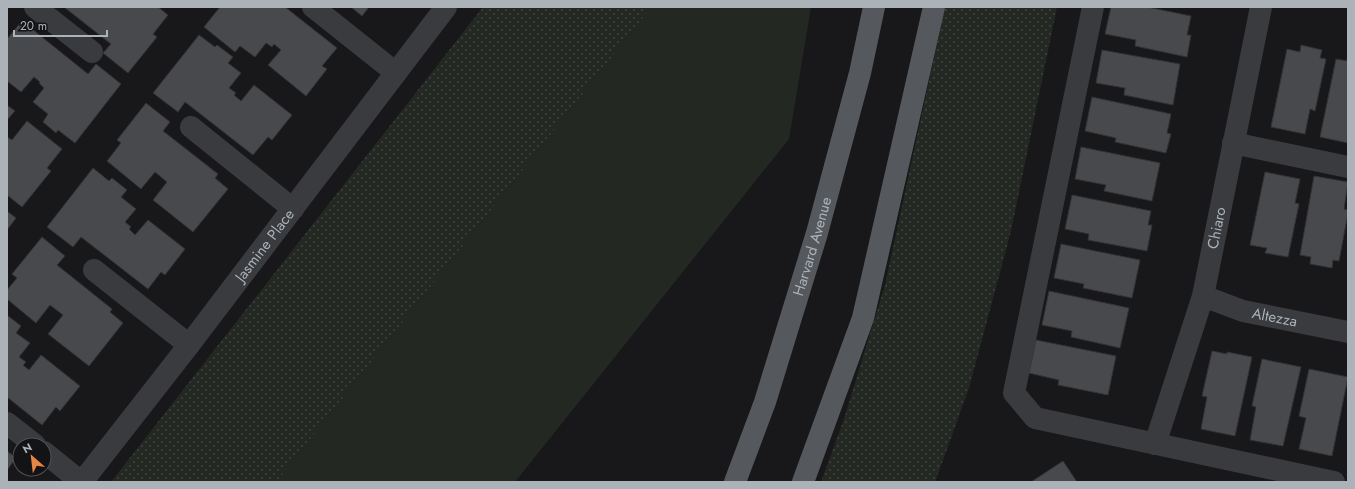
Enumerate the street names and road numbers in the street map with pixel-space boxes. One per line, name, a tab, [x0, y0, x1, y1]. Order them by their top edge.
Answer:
street label: Harvard Avenue	[787, 194, 837, 299]
street label: Jasmine Place	[229, 204, 300, 288]
street label: Chiaro	[1202, 205, 1232, 251]
street label: Altezza	[1250, 302, 1299, 333]

